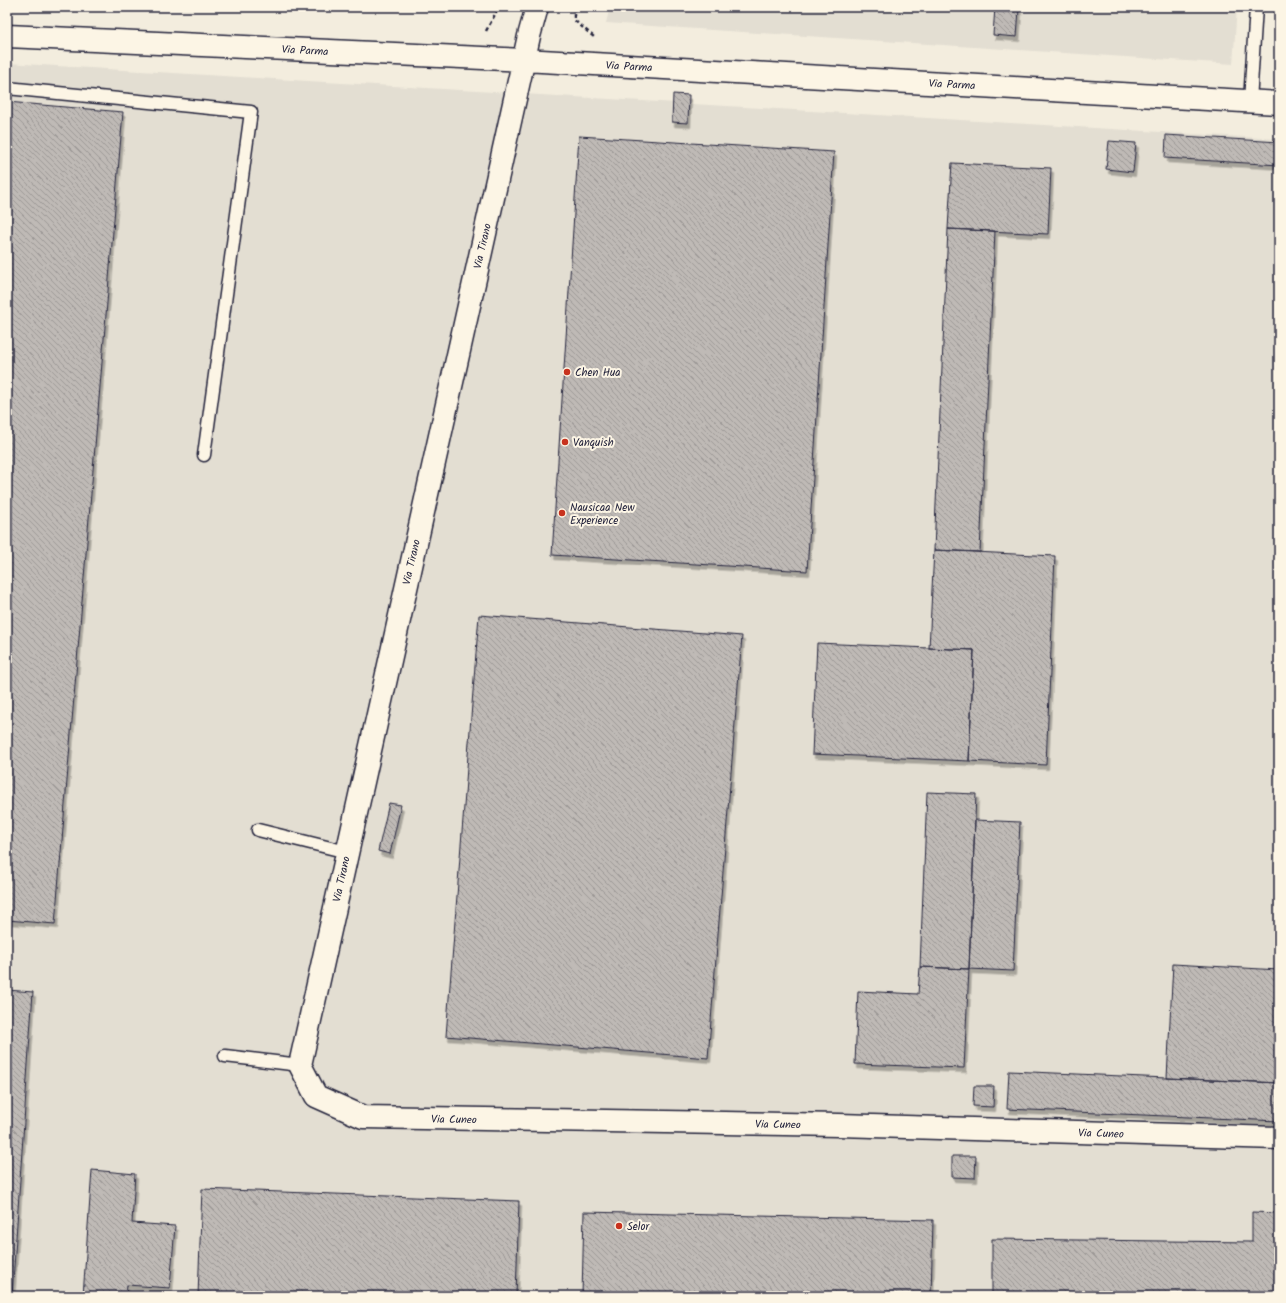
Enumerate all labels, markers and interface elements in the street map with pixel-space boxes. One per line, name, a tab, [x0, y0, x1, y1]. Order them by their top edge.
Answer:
street label: Via Parma	[281, 41, 329, 61]
street label: Via Parma	[605, 57, 653, 77]
street label: Via Parma	[928, 75, 976, 95]
street label: Via Tirano	[469, 222, 497, 271]
place label: Chen Hua	[575, 364, 621, 382]
marker: Chen Hua	[562, 367, 572, 377]
place label: Vanquish	[573, 434, 614, 452]
marker: Vanquish	[560, 437, 570, 447]
place label: Nausicaa New Experience	[570, 499, 635, 530]
marker: Nausicaa New Experience	[557, 508, 567, 518]
street label: Via Tirano	[398, 538, 426, 587]
street label: Via Tirano	[328, 855, 356, 904]
street label: Via Cuneo	[431, 1111, 477, 1129]
street label: Via Cuneo	[755, 1116, 801, 1134]
street label: Via Cuneo	[1078, 1124, 1124, 1144]
place label: Selor	[627, 1218, 650, 1236]
marker: Selor	[614, 1221, 624, 1231]

